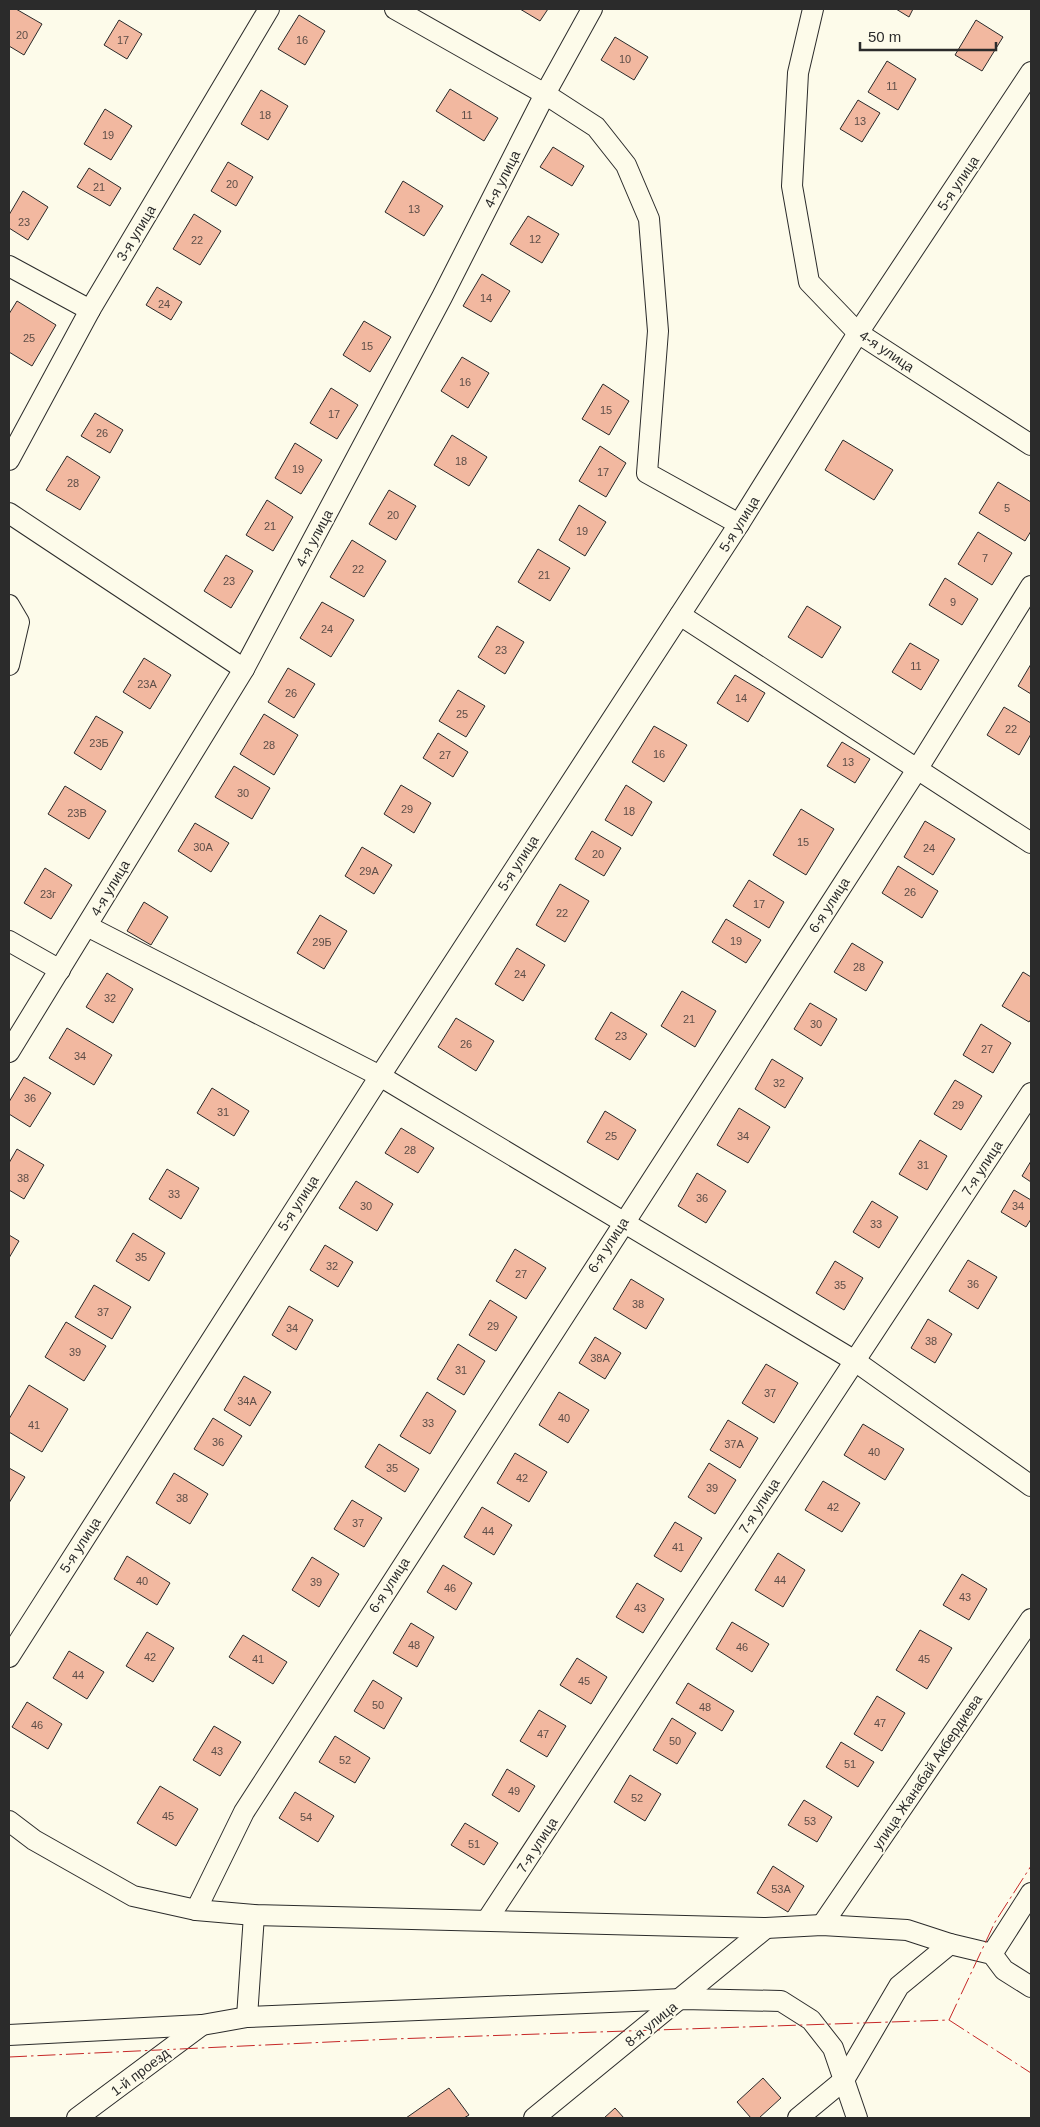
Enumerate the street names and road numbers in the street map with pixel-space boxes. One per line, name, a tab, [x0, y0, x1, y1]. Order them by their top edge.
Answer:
street label: 4-я улица	[481, 147, 523, 210]
street label: 5-я улица	[934, 152, 982, 213]
street label: 3-я улица	[113, 202, 159, 264]
street label: 4-я улица	[857, 327, 918, 375]
street label: 5-я улица	[716, 493, 762, 555]
street label: 4-я улица	[292, 507, 336, 569]
street label: 5-я улица	[494, 832, 542, 894]
street label: 4-я улица	[87, 857, 133, 919]
street label: 6-я улица	[805, 874, 853, 936]
street label: 7-я улица	[958, 1137, 1006, 1199]
street label: 5-я улица	[274, 1172, 322, 1234]
street label: 6-я улица	[584, 1214, 632, 1276]
street label: 7-я улица	[735, 1475, 783, 1537]
street label: 5-я улица	[56, 1514, 104, 1576]
street label: 6-я улица	[365, 1554, 413, 1616]
street label: улица Жанабай Акбердиева	[869, 1691, 985, 1853]
street label: 7-я улица	[513, 1814, 561, 1876]
street label: 8-я улица	[622, 1998, 680, 2050]
street label: 1-й проезд	[108, 2045, 172, 2099]

